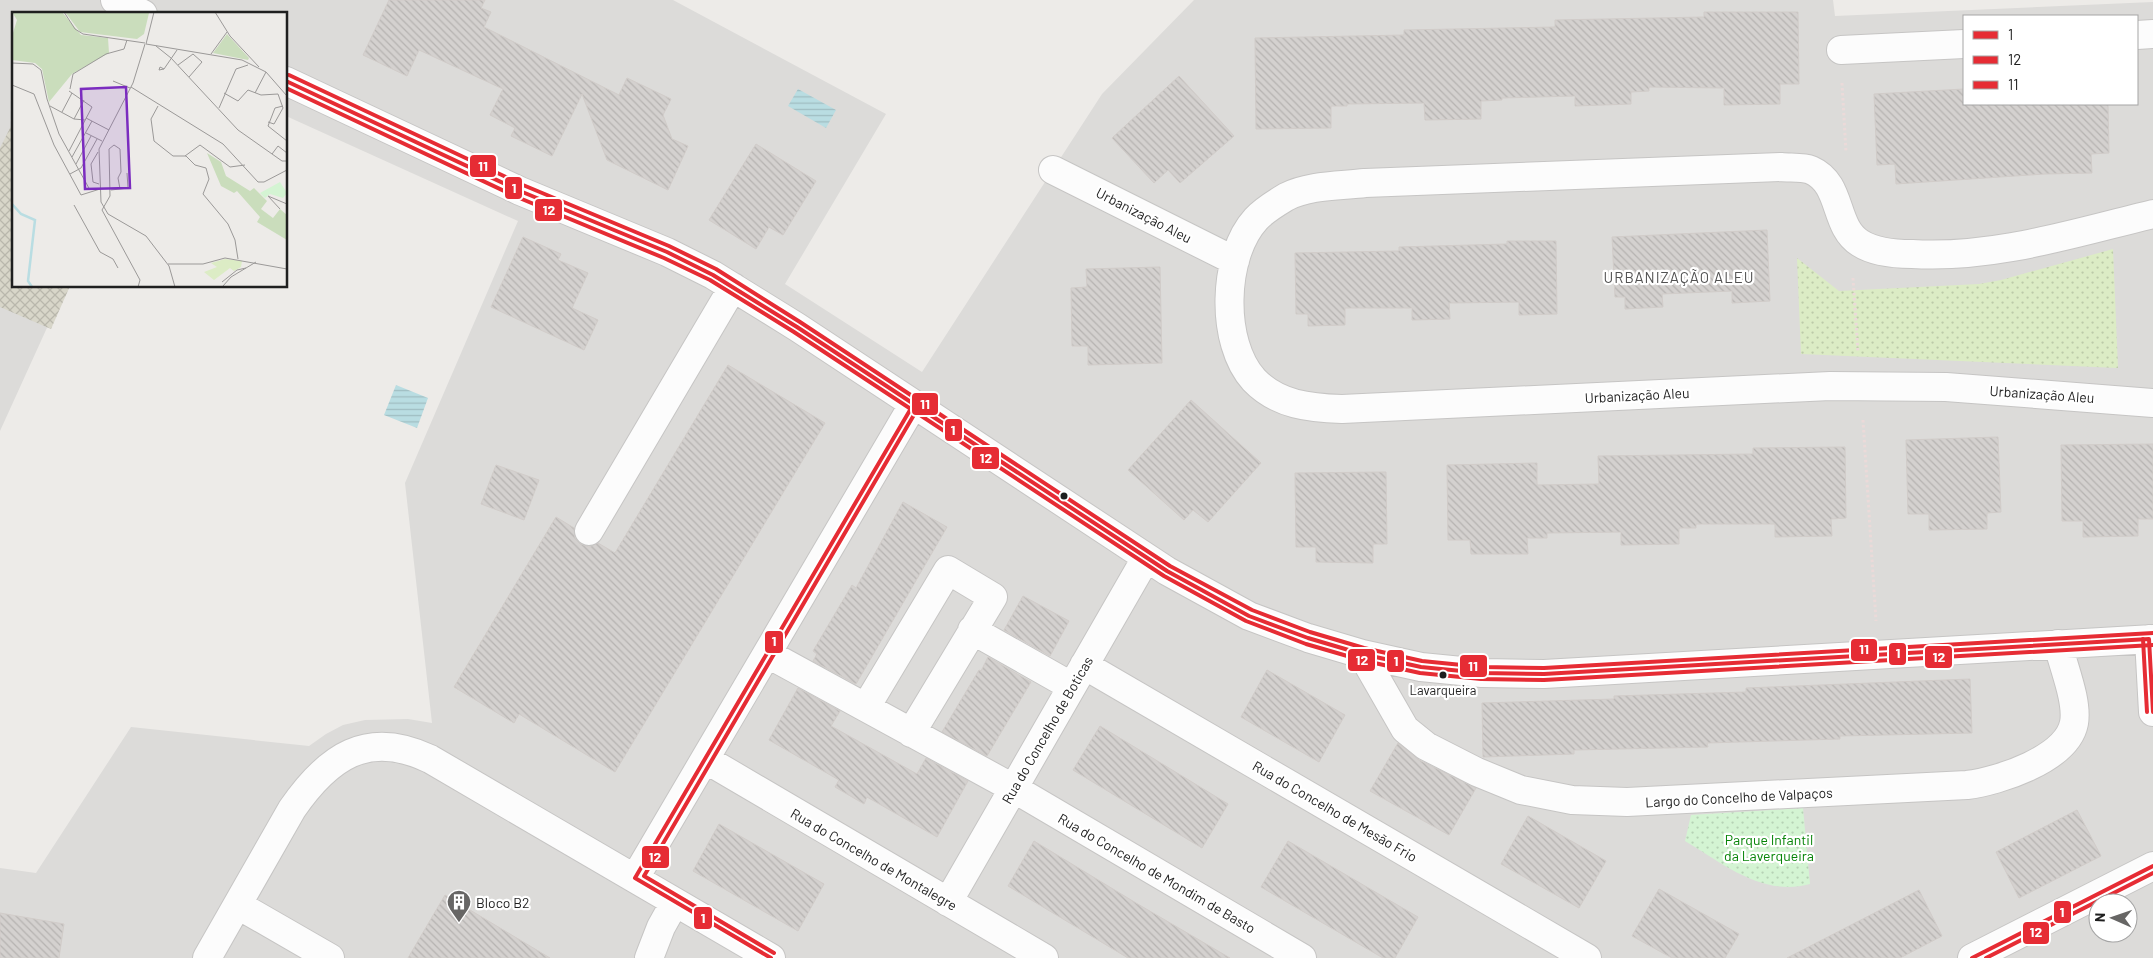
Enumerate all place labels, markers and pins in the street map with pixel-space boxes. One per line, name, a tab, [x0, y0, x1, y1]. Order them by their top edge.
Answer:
unlabelled marker	[1059, 491, 1069, 501]
marker: Lavarqueira	[1438, 670, 1448, 680]
place label: Lavarqueira	[1410, 682, 1476, 698]
building icon: Bloco B2	[446, 889, 472, 923]
place label: Bloco B2	[476, 894, 530, 911]

